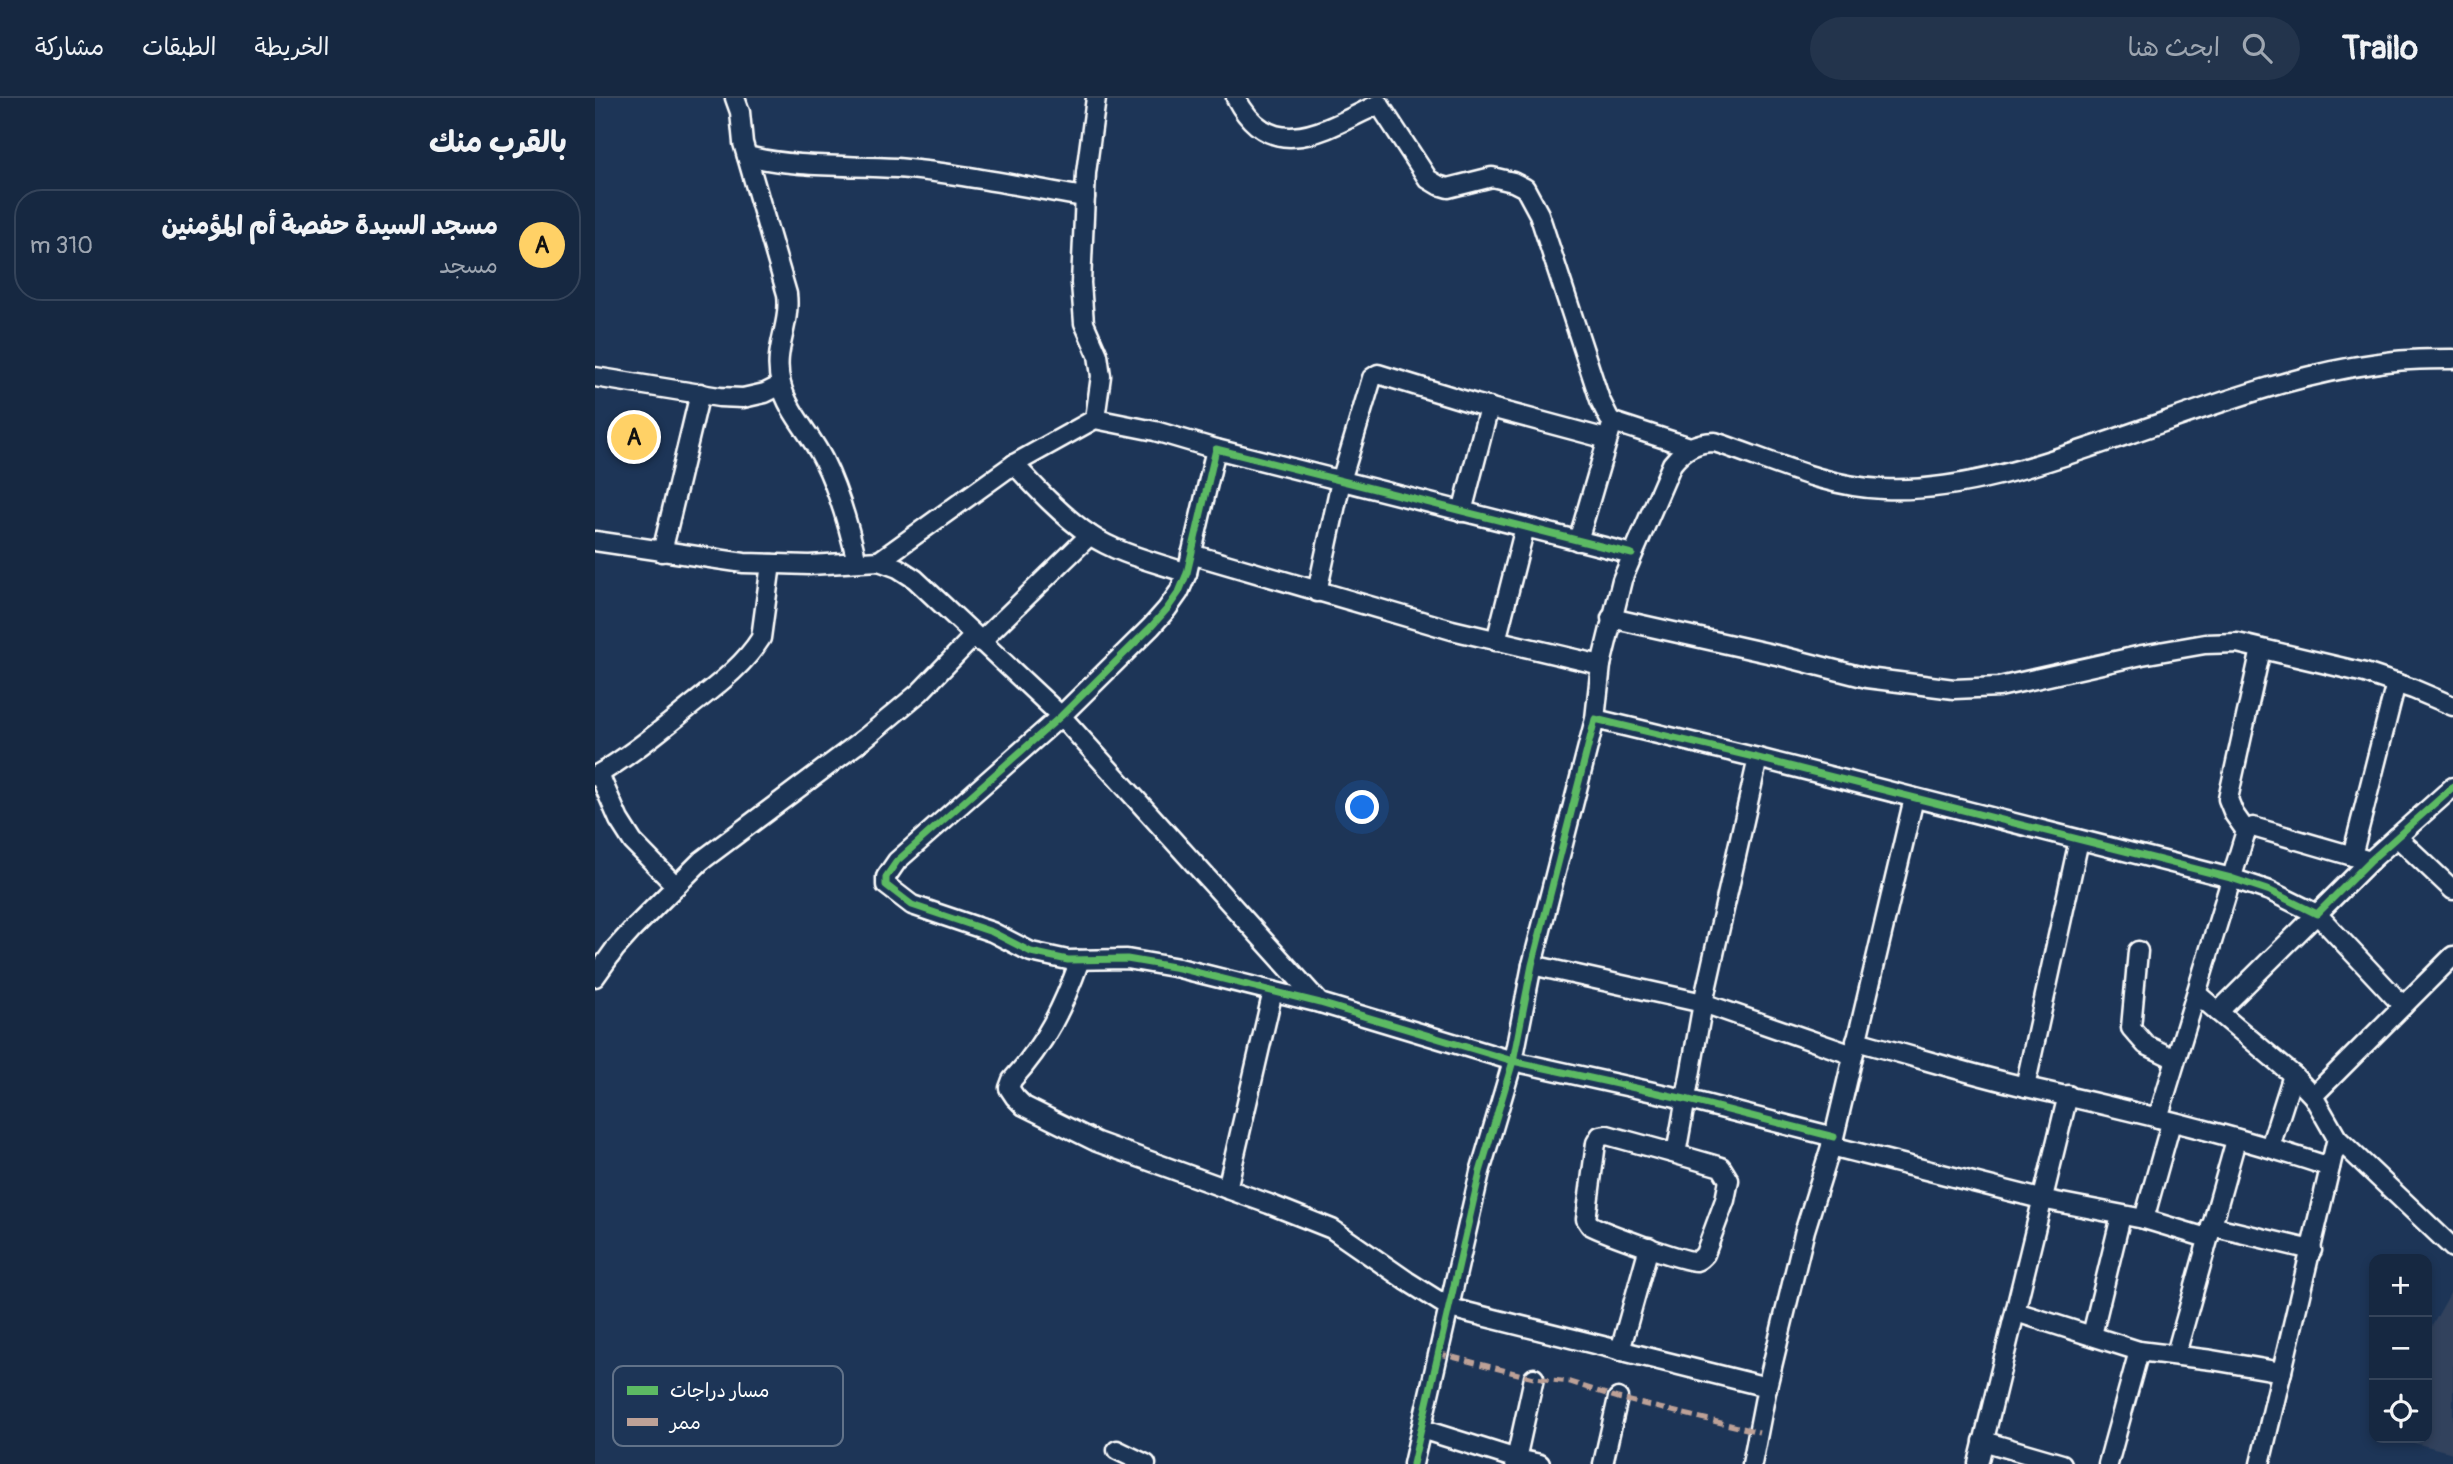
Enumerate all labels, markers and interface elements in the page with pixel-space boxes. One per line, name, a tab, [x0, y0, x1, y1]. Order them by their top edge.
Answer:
search box	[1810, 17, 2300, 80]
text: Trailo	[2342, 28, 2418, 69]
icon: search	[2238, 29, 2276, 67]
text: ابحث هنا	[2128, 32, 2220, 64]
text: مشاركة	[35, 33, 104, 62]
text: الطبقات	[142, 33, 217, 62]
text: الخريطة	[255, 33, 329, 62]
text: بالقرب منك	[429, 124, 567, 161]
text: مسجد السيدة حفصة أم المؤمنين	[161, 210, 498, 242]
text: 310 m	[30, 231, 93, 260]
text: A	[535, 231, 549, 260]
text: مسجد	[439, 251, 498, 280]
pin: A	[611, 411, 657, 463]
your location	[1345, 790, 1379, 824]
map controls	[2369, 1254, 2432, 1443]
button: +	[2369, 1254, 2432, 1317]
button: −	[2369, 1317, 2432, 1380]
legend	[613, 1366, 843, 1446]
text: مسار دراجات	[670, 1379, 770, 1403]
button: locate	[2369, 1380, 2432, 1443]
text: ممر	[668, 1411, 701, 1435]

